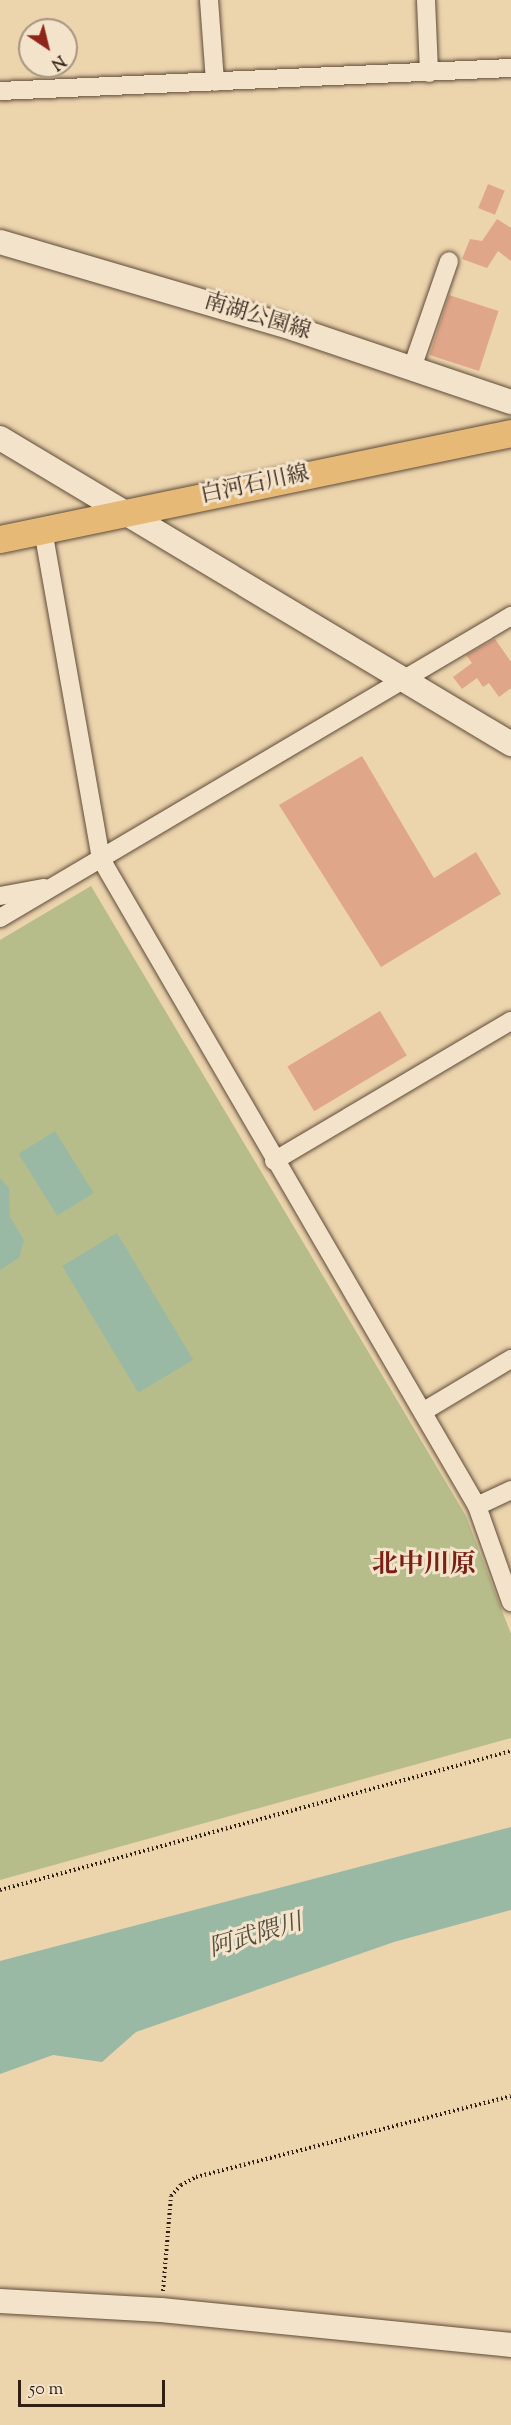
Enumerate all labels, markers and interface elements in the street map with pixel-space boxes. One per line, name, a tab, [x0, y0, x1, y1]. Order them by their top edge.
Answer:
north arrow	[18, 18, 78, 78]
text: N	[46, 48, 69, 75]
street label: 南湖公園線	[201, 289, 313, 347]
street label: 白河石川線	[198, 462, 312, 510]
district label: 北中川原	[372, 1550, 476, 1582]
water label: 阿武隈川	[206, 1909, 306, 1965]
scale bar	[21, 2368, 168, 2406]
text: 50 m	[29, 2377, 63, 2403]

